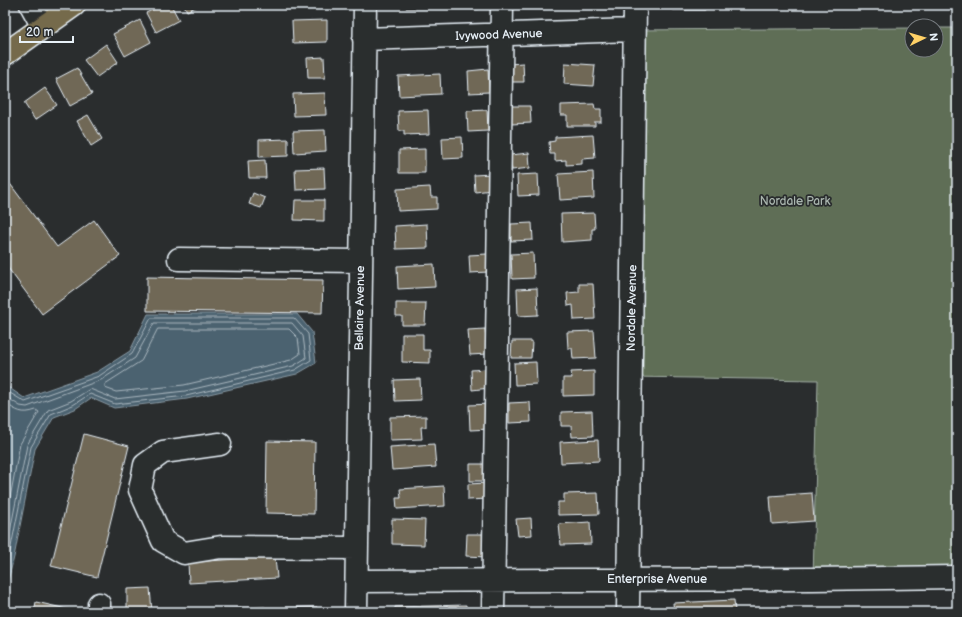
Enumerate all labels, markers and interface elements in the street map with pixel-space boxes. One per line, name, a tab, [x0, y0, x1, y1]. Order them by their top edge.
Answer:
scale bar	[20, 18, 73, 44]
north arrow	[904, 18, 944, 58]
text: 20 m	[26, 25, 53, 40]
street label: Ivywood Avenue	[455, 26, 543, 44]
text: N	[927, 32, 940, 42]
park label: Nordale Park	[760, 194, 830, 209]
street label: Nordale Avenue	[624, 264, 640, 352]
street label: Bellaire Avenue	[352, 265, 368, 351]
street label: Enterprise Avenue	[607, 572, 707, 587]

